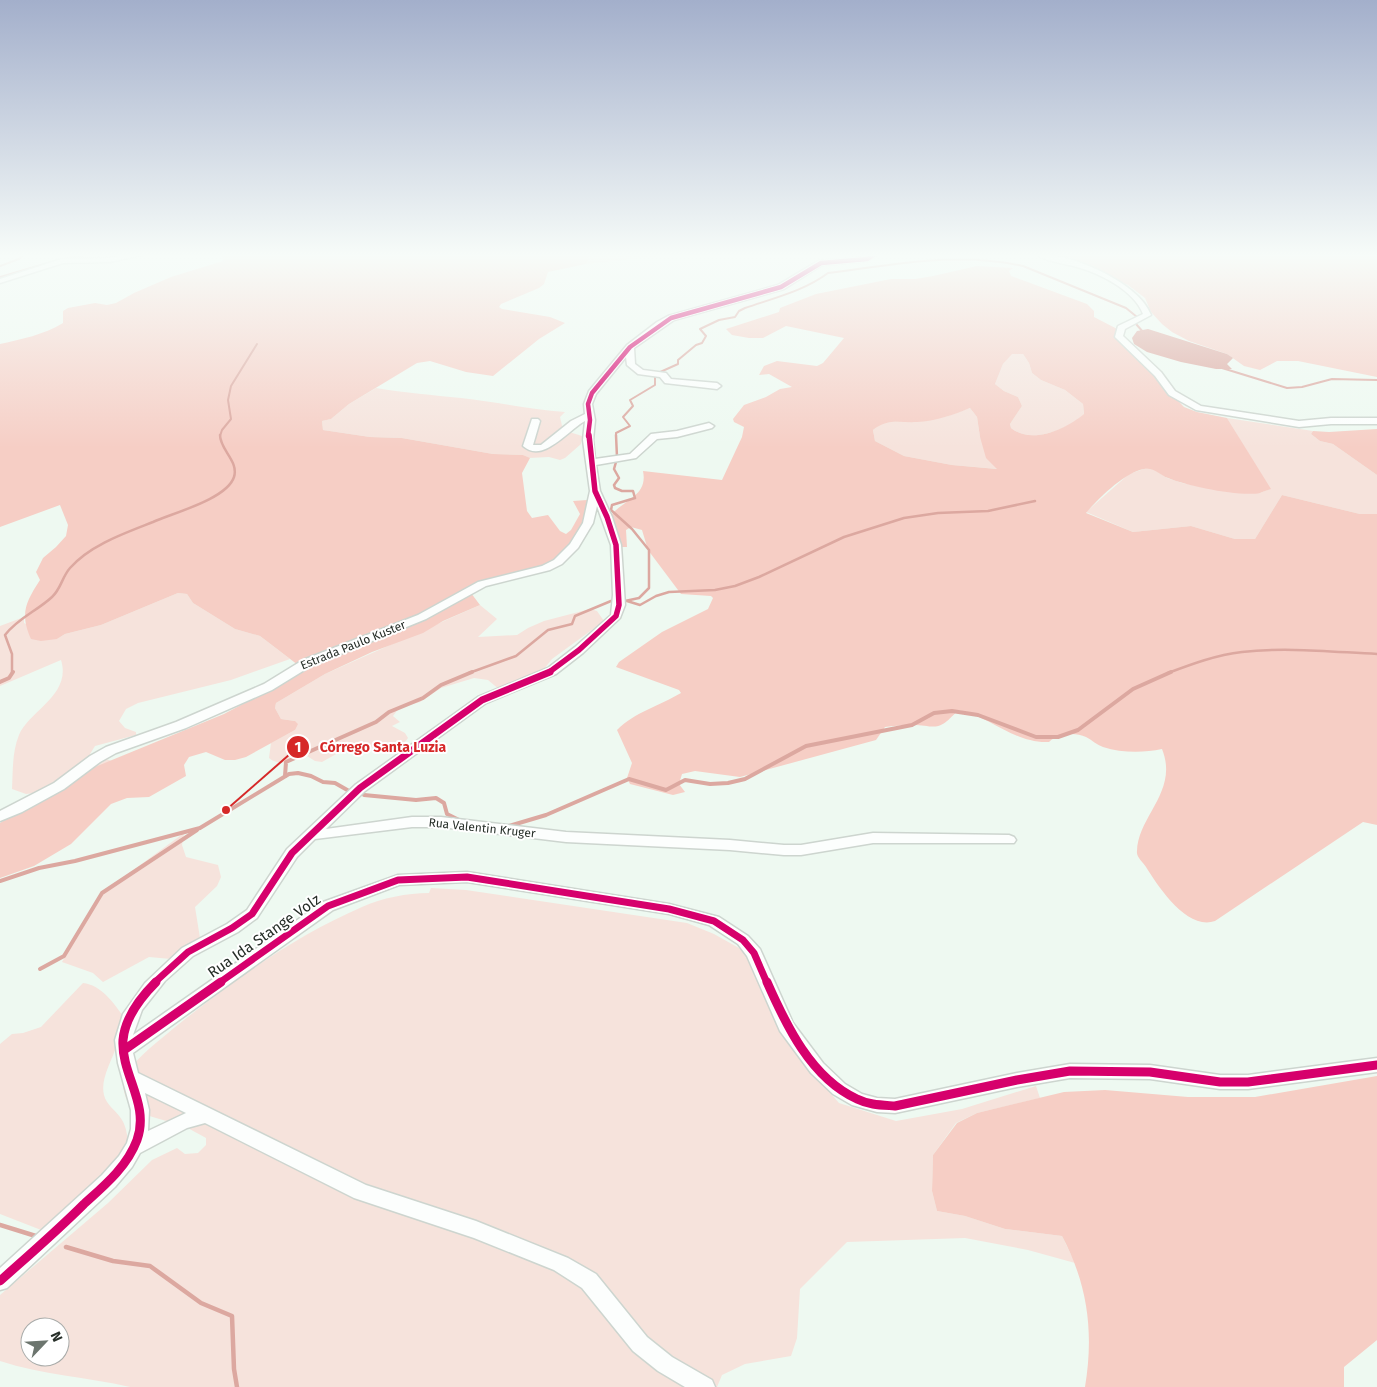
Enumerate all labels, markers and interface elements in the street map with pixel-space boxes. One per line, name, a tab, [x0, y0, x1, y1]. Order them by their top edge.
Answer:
street label: Estrada Paulo Kuster	[298, 617, 408, 673]
callout: Córrego Santa Luzia	[285, 732, 456, 761]
text: 1	[295, 738, 301, 756]
text: Córrego Santa Luzia	[320, 739, 447, 756]
street label: Rua Valentin Kruger	[428, 815, 537, 841]
street label: Rua Ida Stange Volz	[204, 890, 324, 982]
north arrow	[20, 1317, 70, 1367]
text: N	[47, 1329, 66, 1345]

